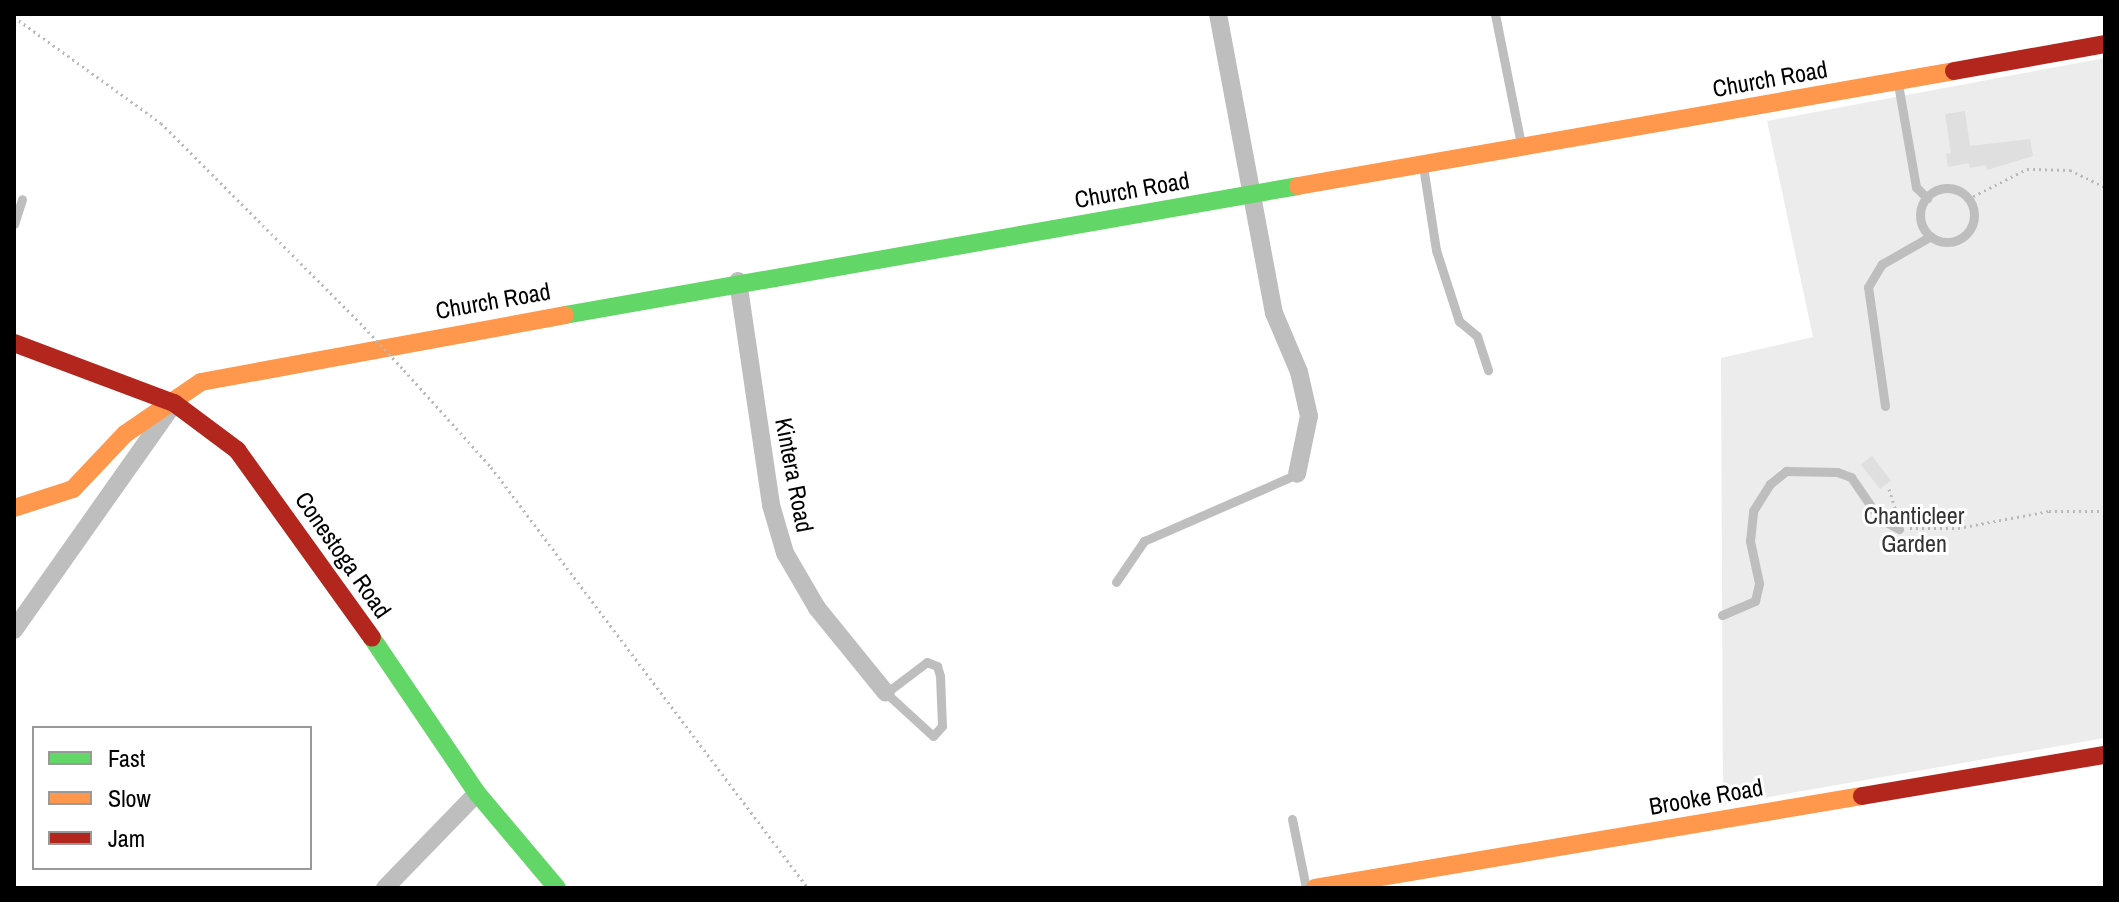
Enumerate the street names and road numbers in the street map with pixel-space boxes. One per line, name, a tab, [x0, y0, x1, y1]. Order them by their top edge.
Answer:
street label: Church Road	[1710, 55, 1830, 103]
street label: Church Road	[1072, 166, 1192, 214]
street label: Church Road	[433, 277, 553, 325]
street label: Kintera Road	[769, 415, 819, 535]
street label: Conestoga Road	[289, 486, 397, 624]
street label: Brooke Road	[1647, 773, 1765, 821]

